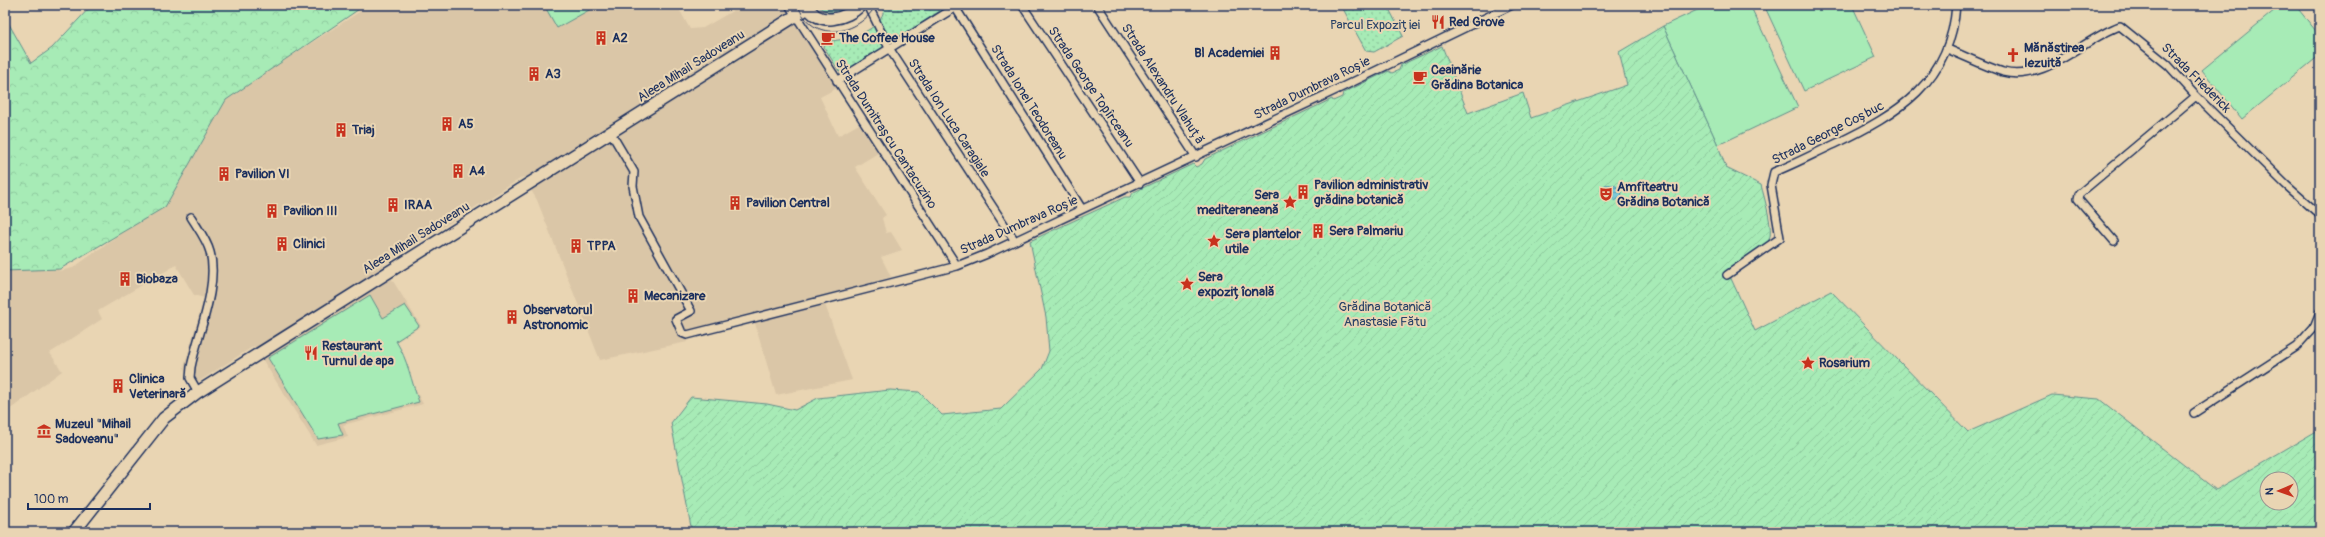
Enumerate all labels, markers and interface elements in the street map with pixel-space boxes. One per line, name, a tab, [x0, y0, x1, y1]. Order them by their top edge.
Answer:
restaurant icon: Red Grove	[1430, 14, 1446, 30]
place label: Red Grove	[1449, 14, 1505, 30]
park label: Parcul Expoziției	[1330, 17, 1420, 33]
street label: Strada Alexandru Vlahuță	[1118, 21, 1208, 147]
street label: Strada George Topîrceanu	[1045, 24, 1137, 150]
street label: Aleea Mihail Sadoveanu	[634, 26, 748, 106]
building icon: A2	[593, 30, 609, 46]
place label: A2	[612, 30, 628, 46]
cafe icon: The Coffee House	[820, 30, 836, 46]
place label: The Coffee House	[838, 30, 935, 46]
place label: Mănăstirea Iezuită	[2024, 40, 2084, 71]
street label: Strada Friederick	[2158, 40, 2235, 117]
street label: Strada Ionel Teodoreanu	[987, 42, 1071, 162]
place label: Bl Academiei	[1194, 45, 1265, 61]
building icon: Bl Academiei	[1267, 45, 1283, 61]
church icon: Mănăstirea Iezuită	[2005, 47, 2021, 63]
street label: Strada Dumbrava Roșie	[1251, 53, 1373, 123]
street label: Strada Dumitrașcu Cantacuzino	[832, 56, 940, 212]
street label: Strada Ion Luca Caragiale	[905, 56, 994, 181]
place label: Ceainărie Grădina Botanica	[1431, 62, 1523, 93]
building icon: A3	[526, 66, 542, 82]
place label: A3	[545, 66, 561, 82]
cafe icon: Ceainărie Grădina Botanica	[1412, 69, 1428, 85]
street label: Strada George Coșbuc	[1769, 98, 1887, 168]
building icon: A5	[439, 116, 455, 132]
place label: A5	[458, 116, 473, 132]
building icon: Triaj	[333, 122, 349, 138]
place label: Triaj	[351, 122, 375, 138]
building icon: A4	[450, 163, 466, 179]
place label: A4	[469, 163, 485, 179]
building icon: Pavilion VI	[216, 166, 232, 182]
place label: Pavilion VI	[235, 166, 290, 182]
place label: Pavilion administrativ grădina botanică	[1314, 177, 1428, 208]
place label: Amfiteatru Grădina Botanică	[1617, 179, 1710, 210]
building icon: Pavilion administrativ grădina botanică	[1295, 184, 1311, 200]
theatre icon: Amfiteatru Grădina Botanică	[1598, 186, 1614, 202]
place label: Sera mediteraneană	[1197, 187, 1279, 218]
street label: Strada Dumbrava Roșie	[958, 192, 1081, 258]
place icon: Sera mediteraneană	[1282, 194, 1298, 210]
building icon: Pavilion Central	[727, 195, 743, 211]
place label: Pavilion Central	[746, 195, 830, 211]
building icon: IRAA	[385, 197, 401, 213]
place label: IRAA	[404, 197, 433, 213]
street label: Aleea Mihail Sadoveanu	[359, 198, 473, 278]
building icon: Pavilion III	[264, 203, 280, 219]
place label: Pavilion III	[283, 203, 337, 219]
building icon: Sera Palmariu	[1310, 223, 1326, 239]
place label: Sera Palmariu	[1329, 223, 1404, 239]
place label: Sera plantelor utile	[1225, 226, 1301, 257]
place icon: Sera plantelor utile	[1206, 233, 1222, 249]
building icon: Clinici	[274, 236, 290, 252]
place label: Clinici	[293, 236, 326, 252]
building icon: TPPA	[568, 238, 584, 254]
place label: TPPA	[586, 238, 616, 254]
place label: Sera expozițîonală	[1197, 269, 1275, 300]
building icon: Biobaza	[117, 271, 133, 287]
place label: Biobaza	[136, 271, 178, 287]
place icon: Sera expozițîonală	[1179, 276, 1195, 292]
building icon: Mecanizare	[625, 288, 641, 304]
place label: Mecanizare	[644, 288, 706, 304]
park label: Grădina Botanică Anastasie Fătu	[1339, 299, 1431, 330]
place label: Observatorul Astronomic	[523, 302, 593, 333]
building icon: Observatorul Astronomic	[504, 309, 520, 325]
place label: Restaurant Turnul de apa	[321, 338, 394, 369]
restaurant icon: Restaurant Turnul de apa	[303, 345, 319, 361]
place icon: Rosarium	[1800, 355, 1816, 371]
place label: Rosarium	[1819, 355, 1870, 371]
place label: Clinica Veterinară	[129, 371, 186, 402]
building icon: Clinica Veterinară	[110, 378, 126, 394]
place label: Muzeul "Mihail Sadoveanu"	[55, 416, 131, 447]
museum icon: Muzeul "Mihail Sadoveanu"	[36, 423, 52, 439]
north arrow	[2259, 471, 2299, 511]
scale bar	[28, 485, 150, 511]
text: N	[2263, 487, 2276, 495]
text: 100 m	[34, 492, 69, 507]

